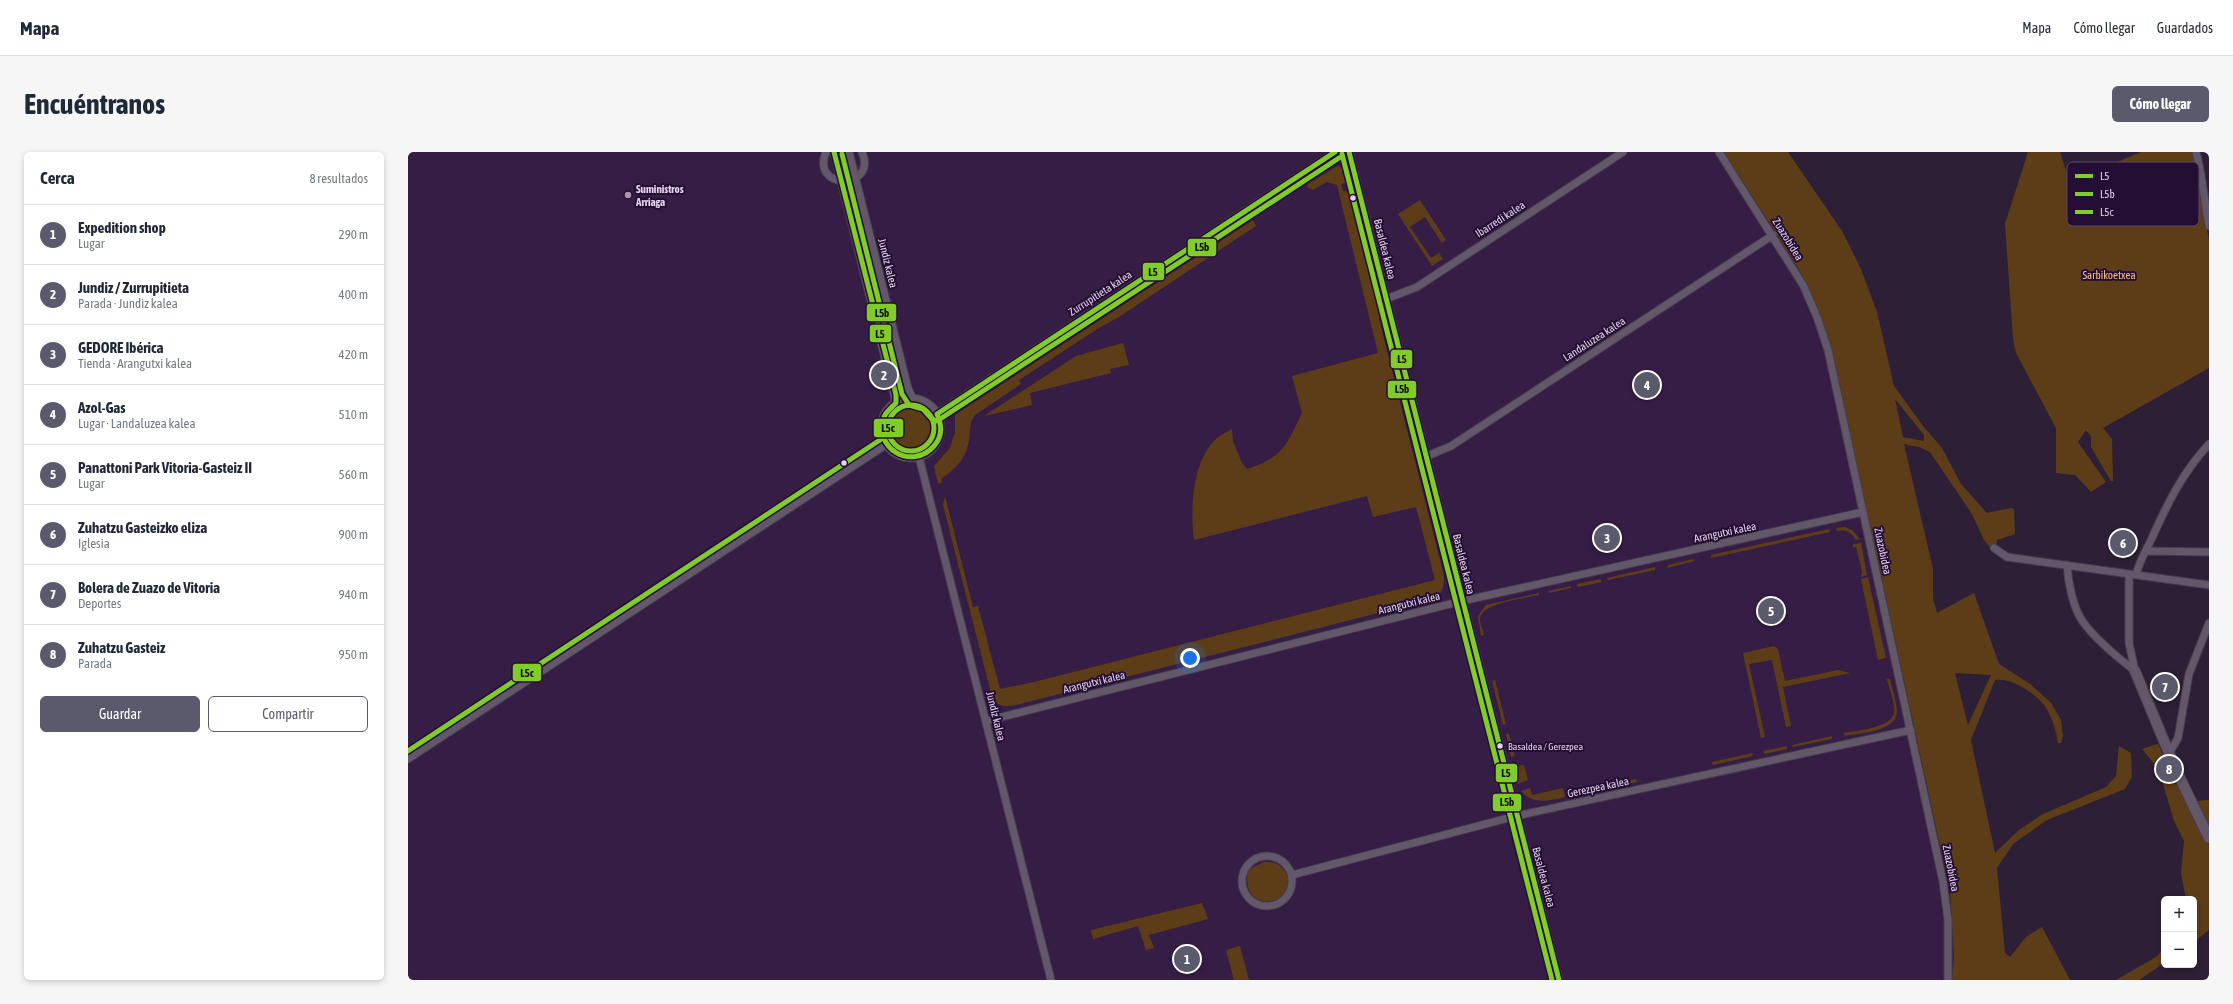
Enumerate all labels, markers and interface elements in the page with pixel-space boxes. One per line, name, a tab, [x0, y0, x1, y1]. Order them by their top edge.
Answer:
text: Mapa	[20, 17, 59, 39]
text: Mapa	[2022, 20, 2051, 36]
text: Cómo llegar	[2073, 20, 2135, 36]
text: Guardados	[2157, 20, 2213, 36]
button: Cómo llegar	[2112, 86, 2209, 122]
text: Encuéntranos	[24, 88, 165, 120]
legend	[2067, 162, 2199, 226]
text: Cerca	[40, 168, 75, 188]
text: L5	[2100, 170, 2109, 182]
text: 8 resultados	[309, 171, 368, 186]
place label: Suministros Arriaga	[635, 183, 684, 208]
text: L5b	[2100, 188, 2115, 200]
marker: Suministros Arriaga	[623, 190, 633, 200]
unlabelled marker	[1348, 193, 1358, 203]
street label: Ibarredi kalea	[1473, 199, 1527, 239]
text: L5c	[2100, 206, 2114, 218]
street label: Zuazobidea	[1770, 216, 1806, 262]
street label: Basaldea kalea	[1372, 218, 1398, 280]
text: Expedition shop	[78, 219, 166, 236]
text: 1	[50, 227, 56, 242]
text: 290 m	[339, 227, 368, 242]
text: Lugar	[78, 236, 105, 251]
street label: Jundiz kalea	[876, 237, 900, 289]
line badge: L5b	[1187, 238, 1217, 257]
text: L5b	[1195, 241, 1209, 253]
line badge: L5	[1142, 262, 1165, 281]
text: L5	[1148, 266, 1158, 278]
street label: Zurrupitieta kalea	[1066, 268, 1134, 318]
park label: Sarbikoetxea	[2082, 269, 2136, 281]
text: Jundiz / Zurrupitieta	[78, 279, 189, 296]
text: 2	[50, 287, 56, 302]
text: 400 m	[339, 287, 368, 302]
text: Parada · Jundiz kalea	[78, 296, 178, 311]
line badge: L5b	[866, 303, 897, 322]
text: L5b	[875, 307, 889, 319]
street label: Landaluzea kalea	[1561, 314, 1627, 364]
line badge: L5	[869, 324, 892, 343]
text: L5	[875, 328, 885, 340]
text: GEDORE Ibérica	[78, 339, 164, 356]
text: 3	[50, 347, 56, 362]
text: 420 m	[339, 347, 368, 362]
line badge: L5	[1390, 349, 1413, 369]
text: L5	[1397, 353, 1407, 365]
text: Tienda · Arangutxi kalea	[78, 356, 192, 371]
pin: 2	[871, 360, 897, 390]
pin: 4	[1634, 370, 1660, 400]
line badge: L5b	[1387, 380, 1417, 399]
text: L5b	[1395, 383, 1409, 395]
text: Azol-Gas	[78, 399, 126, 416]
text: 4	[50, 407, 56, 422]
text: 510 m	[339, 407, 368, 422]
text: Lugar · Landaluzea kalea	[78, 416, 195, 431]
line badge: L5c	[873, 418, 904, 438]
text: L5c	[881, 422, 896, 434]
unlabelled marker	[839, 458, 849, 468]
text: Panattoni Park Vitoria-Gasteiz II	[78, 459, 252, 476]
text: 5	[50, 467, 56, 482]
text: 560 m	[339, 467, 368, 482]
text: Lugar	[78, 476, 105, 491]
text: Zuhatzu Gasteizko eliza	[78, 519, 207, 536]
street label: Arangutxi kalea	[1693, 520, 1757, 544]
pin: 3	[1594, 523, 1620, 553]
text: 6	[50, 527, 56, 542]
text: 900 m	[339, 527, 368, 542]
street label: Zuazobidea	[1872, 527, 1894, 575]
pin: 6	[2110, 528, 2136, 558]
street label: Basaldea kalea	[1451, 533, 1477, 595]
text: Iglesia	[78, 536, 110, 551]
text: Bolera de Zuazo de Vitoria	[78, 579, 220, 596]
text: 7	[50, 587, 56, 602]
text: 940 m	[339, 587, 368, 602]
street label: Arangutxi kalea	[1377, 590, 1441, 616]
text: Deportes	[78, 596, 121, 611]
pin: 5	[1758, 596, 1784, 626]
text: Zuhatzu Gasteiz	[78, 639, 165, 656]
text: 8	[50, 647, 56, 662]
text: 950 m	[339, 647, 368, 662]
your location	[1180, 648, 1200, 668]
text: Parada	[78, 656, 112, 671]
line badge: L5c	[512, 663, 542, 682]
text: L5c	[520, 667, 535, 679]
street label: Arangutxi kalea	[1062, 669, 1126, 695]
pin: 7	[2152, 672, 2178, 702]
street label: Jundiz kalea	[984, 690, 1008, 742]
button: Guardar	[40, 696, 200, 732]
button: Compartir	[208, 696, 368, 732]
marker: Basaldea / Gerezpea	[1495, 741, 1505, 751]
place label: Basaldea / Gerezpea	[1508, 741, 1583, 752]
pin: 8	[2156, 754, 2182, 784]
line badge: L5	[1495, 763, 1518, 783]
text: L5	[1501, 767, 1511, 779]
street label: Gerezpea kalea	[1566, 775, 1630, 799]
line badge: L5b	[1492, 793, 1522, 812]
text: L5b	[1500, 796, 1514, 808]
street label: Zuazobidea	[1941, 844, 1961, 892]
street label: Basaldea kalea	[1530, 846, 1558, 908]
map controls	[2161, 896, 2197, 968]
button: +	[2161, 896, 2197, 932]
button: −	[2161, 932, 2197, 968]
pin: 1	[1174, 944, 1200, 974]

